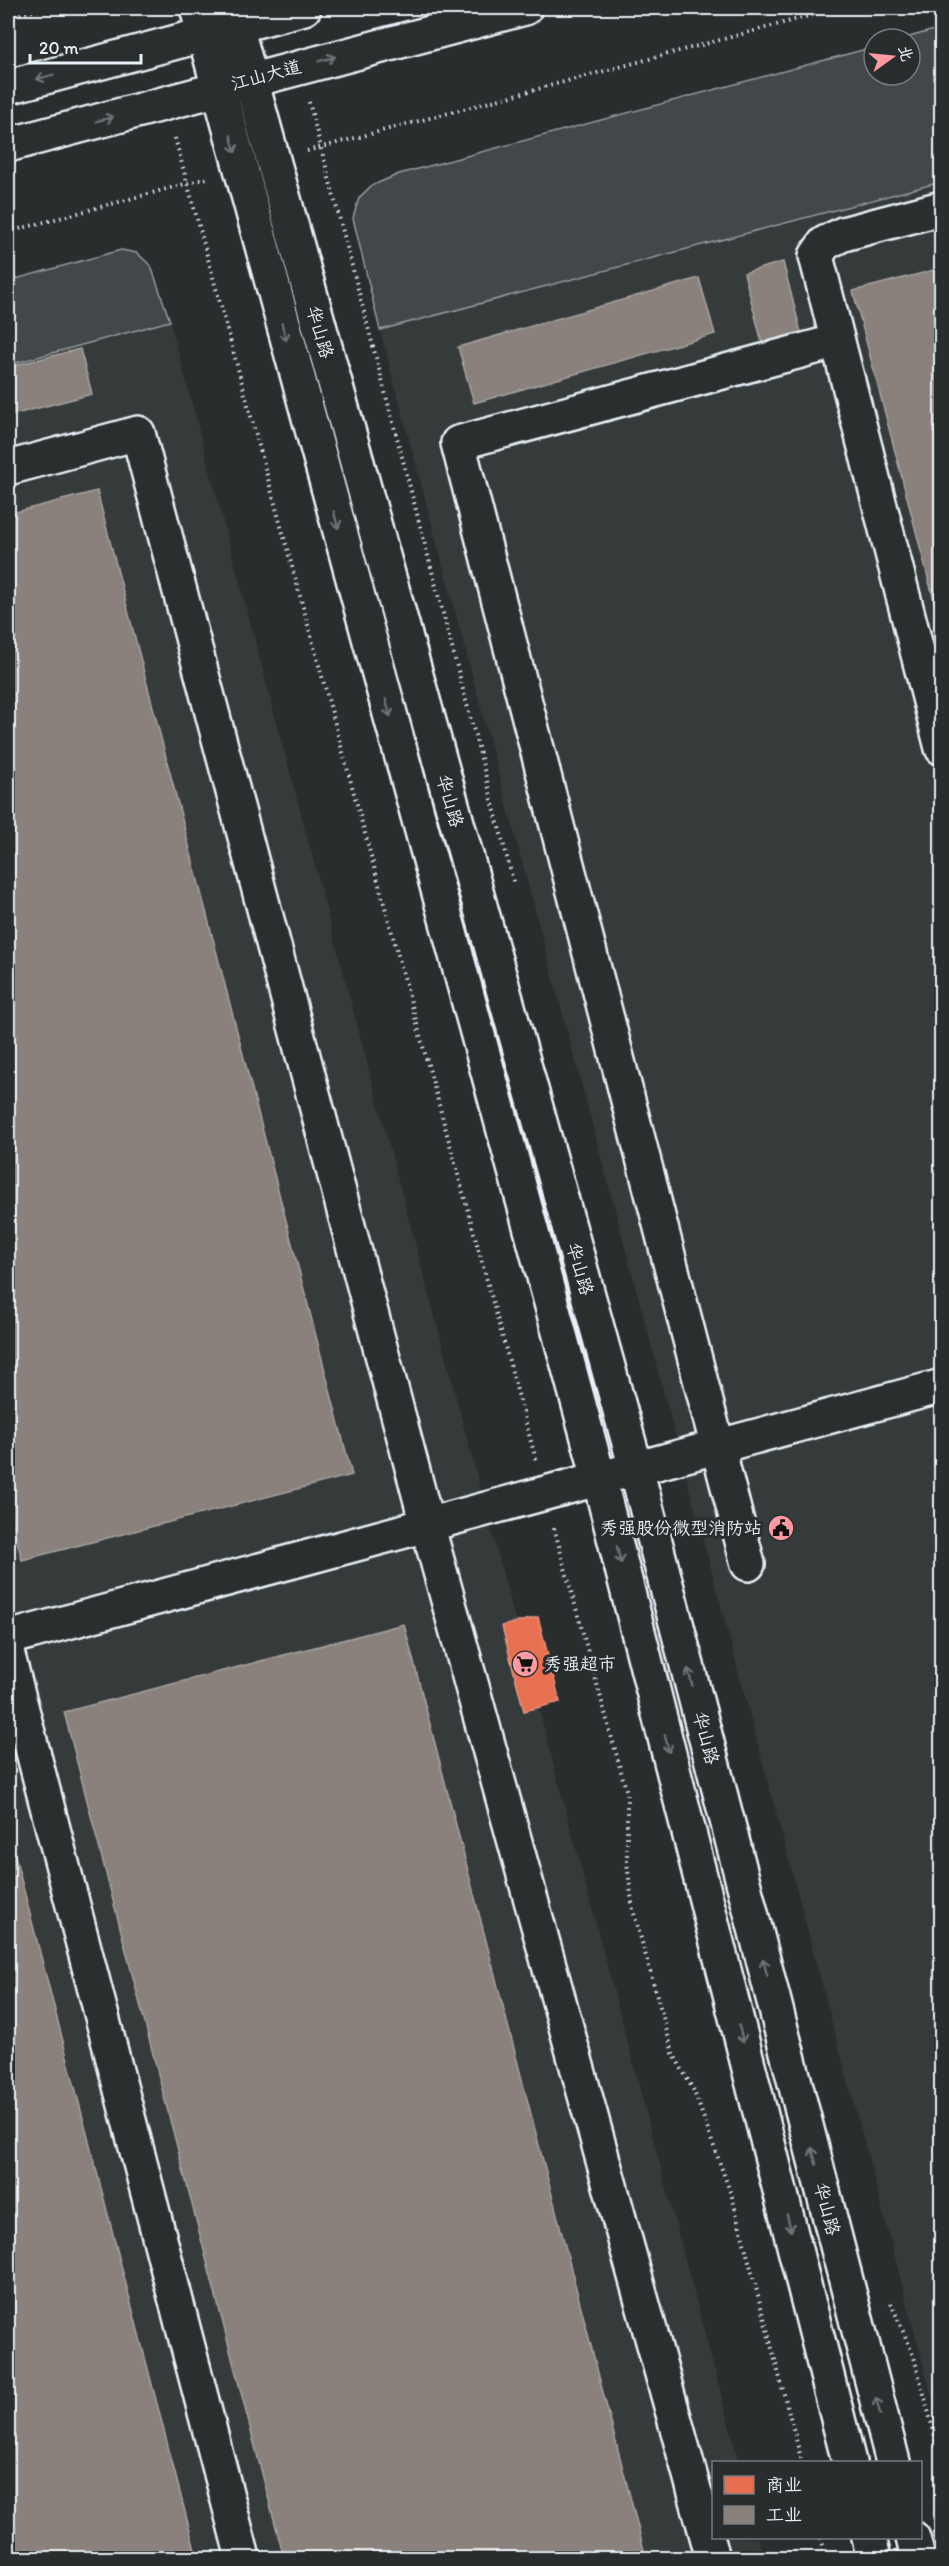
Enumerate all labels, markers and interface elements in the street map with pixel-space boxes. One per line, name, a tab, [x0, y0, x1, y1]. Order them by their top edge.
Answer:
scale bar	[30, 27, 141, 65]
north arrow	[862, 27, 922, 87]
text: 20 m	[39, 37, 79, 59]
text: 北	[895, 43, 917, 63]
one-way arrow	[317, 53, 336, 65]
street label: 江山大道	[228, 55, 304, 95]
one-way arrow	[36, 72, 55, 83]
one-way arrow	[95, 113, 114, 124]
one-way arrow	[228, 134, 239, 153]
street label: 华山路	[302, 303, 338, 361]
one-way arrow	[279, 323, 291, 342]
one-way arrow	[331, 511, 342, 530]
one-way arrow	[382, 699, 394, 718]
street label: 华山路	[432, 772, 468, 830]
street label: 华山路	[562, 1240, 598, 1298]
public building icon: 秀强股份微型消防站	[766, 1513, 796, 1543]
place label: 秀强股份微型消防站	[600, 1517, 762, 1539]
one-way arrow	[613, 1545, 625, 1564]
supermarket icon: 秀强超市	[510, 1649, 540, 1679]
place label: 秀强超市	[544, 1653, 616, 1675]
one-way arrow	[683, 1668, 695, 1687]
street label: 华山路	[688, 1709, 724, 1767]
one-way arrow	[661, 1734, 673, 1753]
one-way arrow	[758, 1958, 770, 1977]
one-way arrow	[735, 2025, 747, 2044]
one-way arrow	[807, 2147, 819, 2166]
street label: 华山路	[809, 2180, 845, 2238]
one-way arrow	[783, 2214, 795, 2233]
one-way arrow	[872, 2397, 884, 2416]
legend	[712, 2461, 922, 2539]
text: 商业	[766, 2474, 802, 2496]
text: 工业	[766, 2504, 802, 2526]

